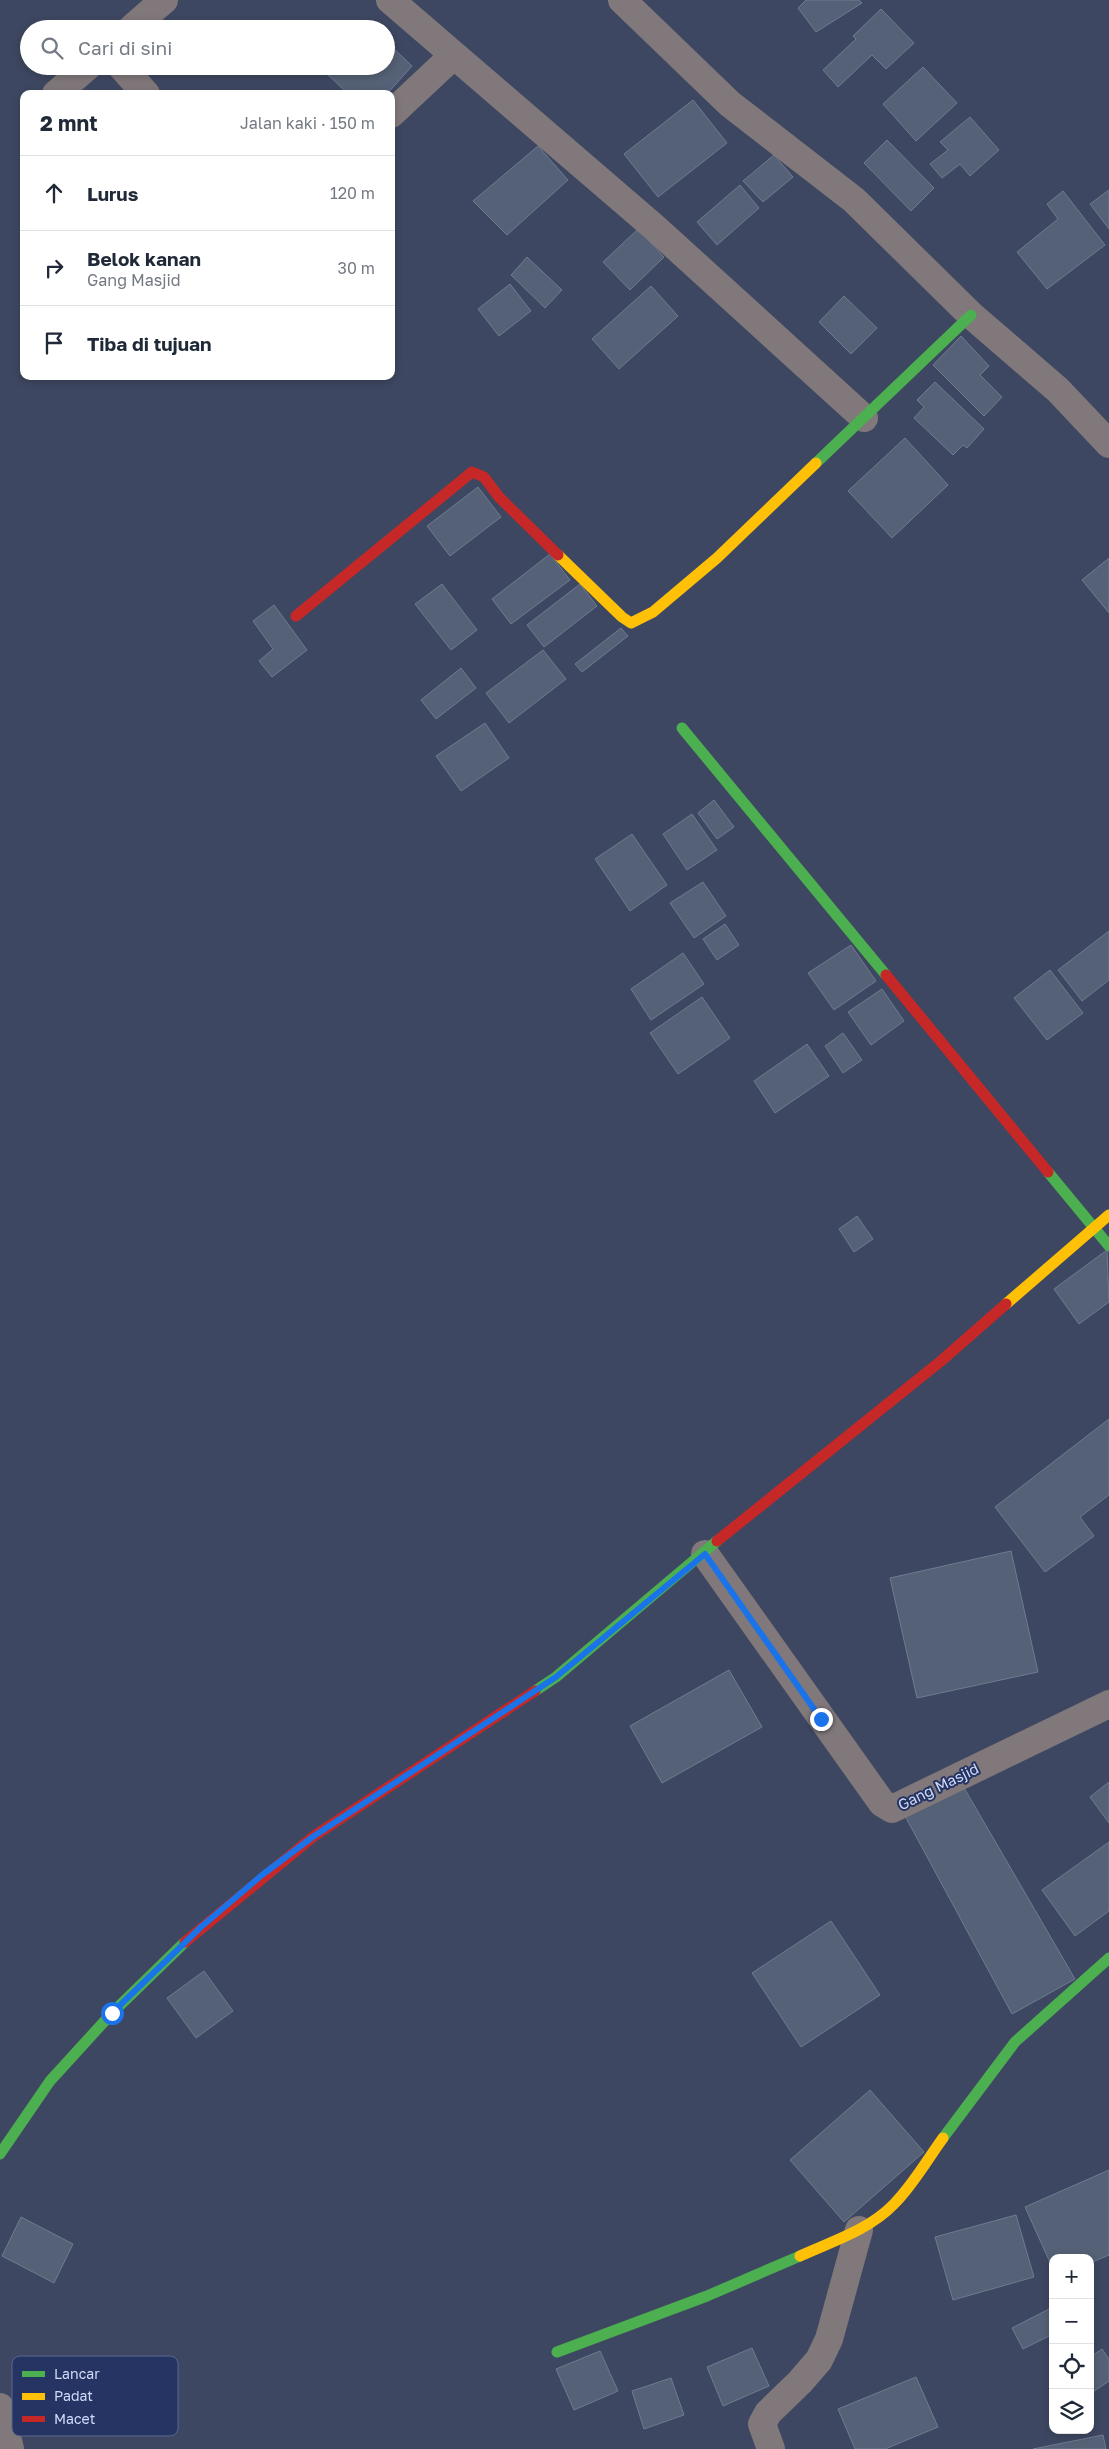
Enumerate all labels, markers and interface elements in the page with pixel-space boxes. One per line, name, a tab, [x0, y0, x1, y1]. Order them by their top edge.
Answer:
search box	[20, 20, 395, 75]
icon: search	[38, 34, 66, 62]
text: Cari di sini	[78, 36, 172, 59]
text: 2 mnt	[40, 110, 98, 136]
text: Jalan kaki · 150 m	[240, 113, 375, 133]
icon: ahead	[40, 179, 68, 207]
text: Lurus	[87, 182, 138, 205]
text: 120 m	[330, 183, 375, 203]
text: Belok kanan	[87, 247, 201, 270]
icon: right	[40, 254, 68, 282]
text: 30 m	[338, 258, 375, 278]
text: Gang Masjid	[87, 270, 181, 290]
icon: arrive	[40, 329, 68, 357]
text: Tiba di tujuan	[87, 332, 212, 355]
route end	[810, 1708, 833, 1731]
street label: Gang Masjid	[895, 1759, 981, 1813]
route start	[101, 2002, 124, 2025]
map controls	[1049, 2254, 1094, 2434]
button: +	[1049, 2254, 1094, 2299]
button: −	[1049, 2299, 1094, 2344]
button: locate	[1049, 2344, 1094, 2389]
legend	[12, 2356, 178, 2436]
text: Lancar	[54, 2365, 100, 2382]
text: Padat	[54, 2387, 93, 2404]
button: layers	[1049, 2389, 1094, 2434]
text: Macet	[54, 2410, 95, 2427]

